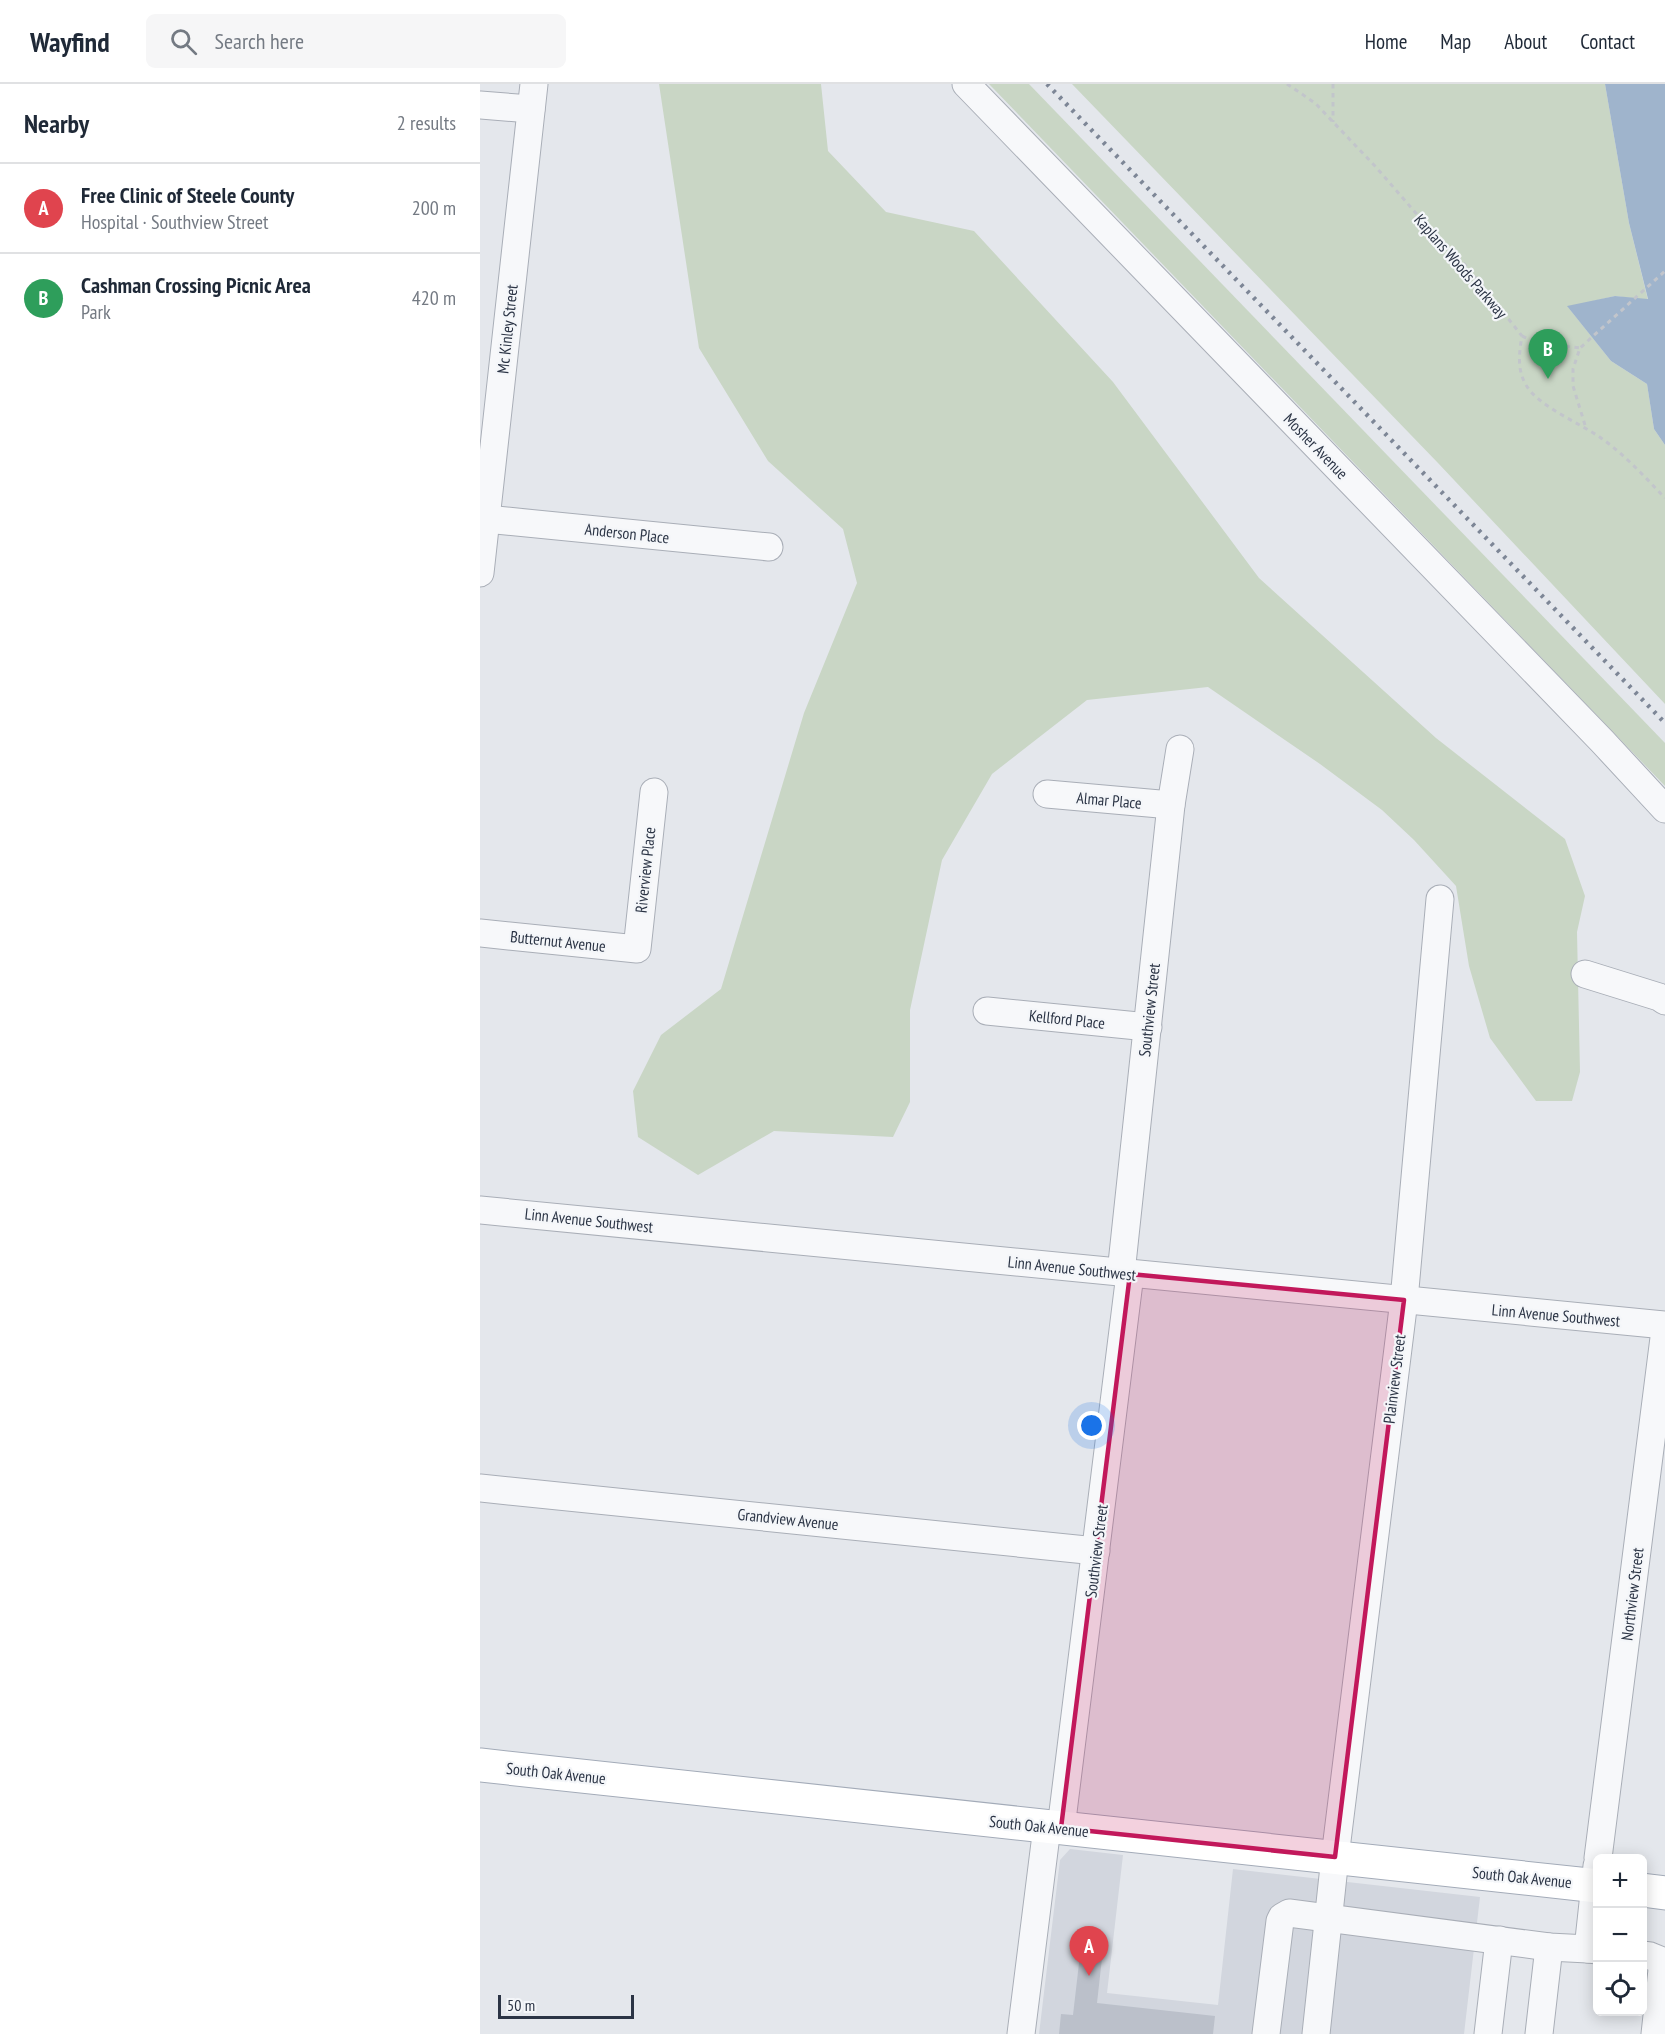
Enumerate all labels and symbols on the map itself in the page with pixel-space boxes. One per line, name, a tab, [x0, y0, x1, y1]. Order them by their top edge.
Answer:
street label: Kaplans Woods Parkway	[1410, 210, 1512, 322]
street label: Mc Kinley Street	[492, 283, 522, 375]
pin: B	[1528, 330, 1568, 379]
street label: Mosher Avenue	[1280, 409, 1352, 483]
street label: Anderson Place	[584, 519, 670, 547]
street label: Almar Place	[1076, 787, 1142, 813]
street label: Riverview Place	[631, 826, 659, 914]
street label: Butternut Avenue	[509, 926, 607, 956]
street label: Southview Street	[1134, 962, 1164, 1058]
street label: Kellford Place	[1028, 1005, 1106, 1033]
street label: Linn Avenue Southwest	[524, 1203, 655, 1237]
street label: Linn Avenue Southwest	[1007, 1251, 1138, 1285]
street label: Linn Avenue Southwest	[1491, 1299, 1622, 1331]
street label: Plainview Street	[1379, 1333, 1409, 1425]
your location	[1077, 1411, 1106, 1440]
street label: Southview Street	[1080, 1503, 1112, 1599]
street label: Grandview Avenue	[737, 1504, 839, 1534]
street label: Northview Street	[1616, 1546, 1648, 1642]
street label: South Oak Avenue	[505, 1758, 607, 1788]
street label: South Oak Avenue	[988, 1811, 1090, 1841]
street label: South Oak Avenue	[1471, 1862, 1573, 1892]
pin: A	[1070, 1926, 1108, 1976]
scale bar	[498, 1992, 634, 2020]

